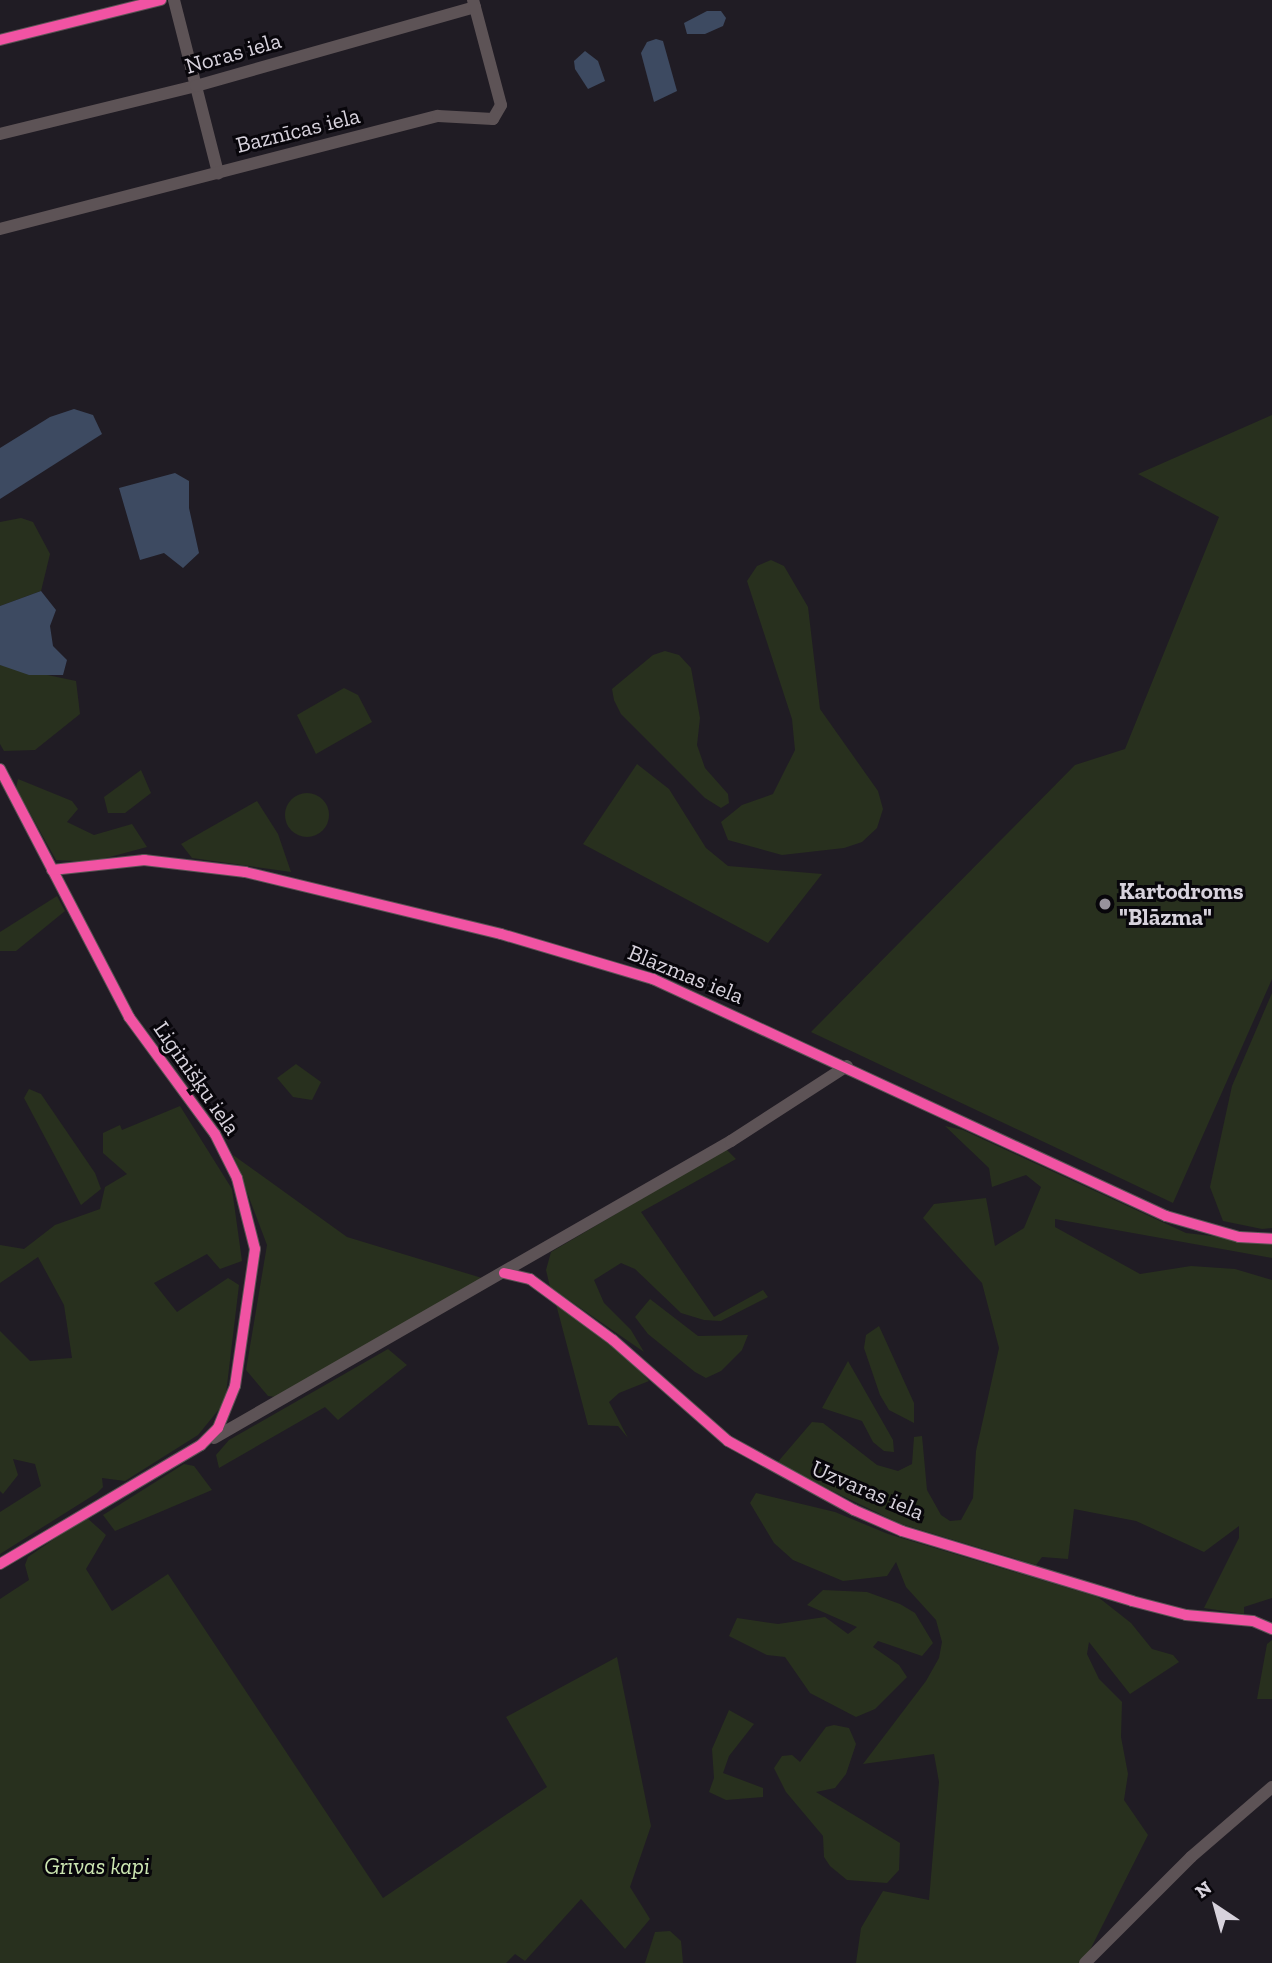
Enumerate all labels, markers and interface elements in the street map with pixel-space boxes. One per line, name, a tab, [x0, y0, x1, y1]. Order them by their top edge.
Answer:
street label: Noras iela	[182, 26, 284, 80]
street label: Baznīcas iela	[233, 101, 363, 159]
place label: Kartodroms "Blāzma"	[1119, 877, 1243, 931]
marker: Kartodroms "Blāzma"	[1097, 896, 1113, 912]
street label: Blāzmas iela	[624, 938, 748, 1010]
street label: Liginišķu iela	[148, 1016, 246, 1140]
street label: Uzvaras iela	[807, 1454, 929, 1526]
park label: Grīvas kapi	[44, 1852, 150, 1880]
north arrow	[1181, 1872, 1251, 1942]
text: N	[1191, 1876, 1216, 1903]

